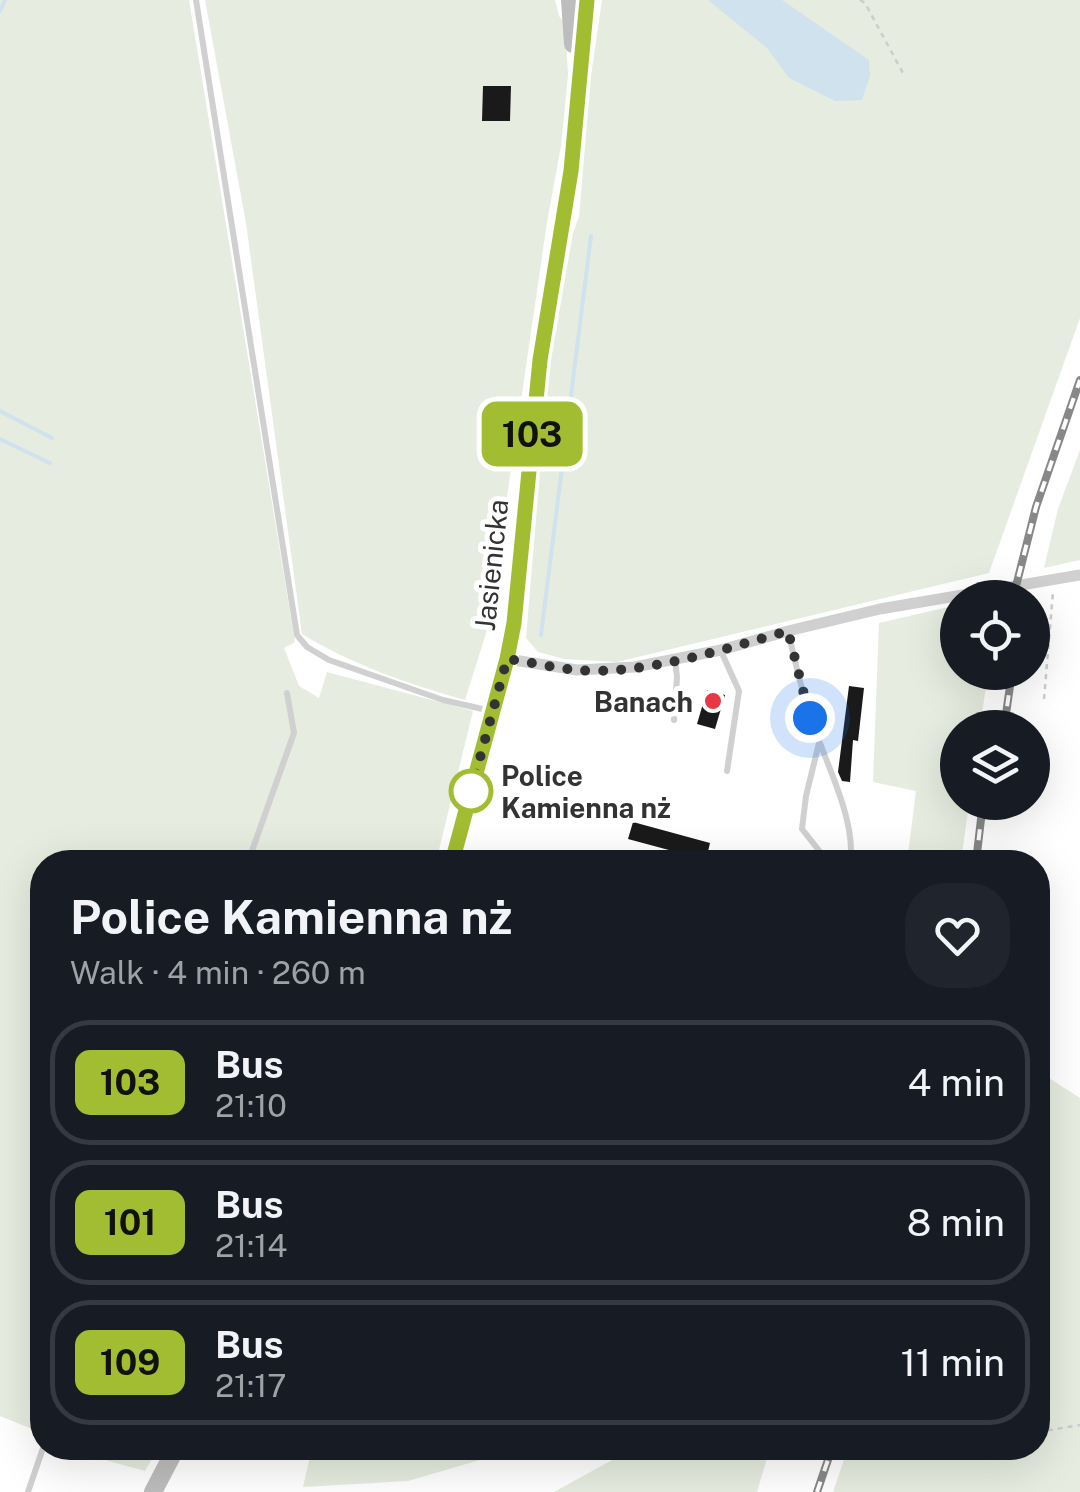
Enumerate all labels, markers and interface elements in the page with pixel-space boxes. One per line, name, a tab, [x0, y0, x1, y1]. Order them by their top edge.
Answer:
line badge: 103	[474, 402, 590, 466]
text: 103	[502, 414, 562, 455]
street label: Jasienicka	[468, 498, 514, 632]
map controls	[940, 580, 1050, 820]
button: locate	[940, 580, 1050, 690]
place label: Banach	[594, 685, 693, 718]
marker: Banach	[702, 690, 724, 712]
your location	[785, 693, 835, 743]
button: layers	[940, 710, 1050, 820]
place label: Police Kamienna nż	[501, 759, 671, 824]
marker: Police Kamienna nż	[450, 770, 492, 812]
button: heart	[905, 883, 1010, 988]
text: Police Kamienna nż	[70, 888, 512, 945]
text: Walk · 4 min · 260 m	[70, 954, 366, 991]
text: Bus	[215, 1042, 284, 1087]
text: 4 min	[907, 1060, 1005, 1105]
text: 103	[100, 1062, 160, 1103]
text: 21:10	[215, 1087, 287, 1124]
text: Bus	[215, 1182, 284, 1227]
text: 8 min	[907, 1200, 1005, 1245]
text: 101	[104, 1202, 156, 1243]
text: 21:14	[215, 1227, 287, 1264]
text: Bus	[215, 1322, 284, 1367]
text: 11 min	[900, 1340, 1005, 1385]
text: 109	[100, 1342, 160, 1383]
text: 21:17	[215, 1367, 287, 1404]

